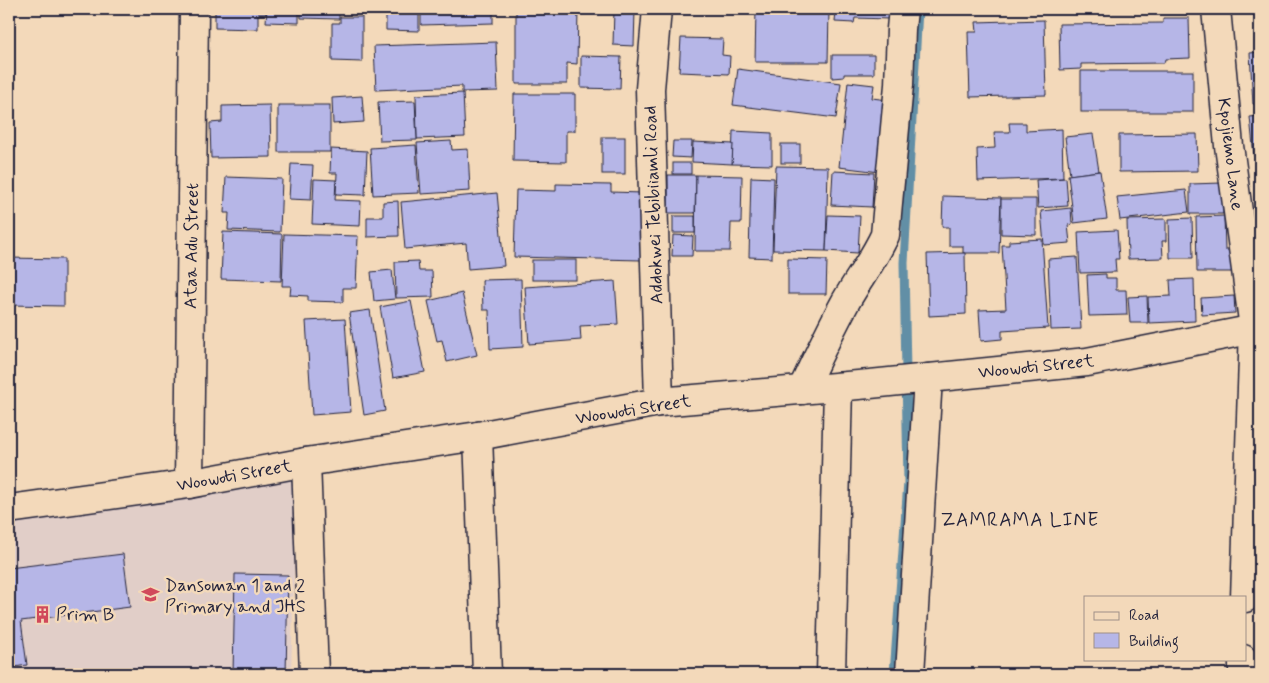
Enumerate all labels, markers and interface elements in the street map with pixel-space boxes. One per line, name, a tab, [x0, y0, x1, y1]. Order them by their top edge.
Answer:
street label: Kpojiemo Lane	[1211, 96, 1249, 212]
street label: Addokwei Tebibiiamli Road	[639, 105, 669, 305]
street label: Ataa Adu Street	[179, 183, 205, 309]
street label: Woowoti Street	[977, 349, 1096, 385]
street label: Woowoti Street	[574, 389, 693, 431]
street label: Woowoti Street	[175, 454, 294, 498]
district label: ZAMRAMA LINE	[941, 508, 1099, 533]
place label: Dansoman 1 and 2 Primary and JHS	[165, 574, 306, 619]
school or university icon: Dansoman 1 and 2 Primary and JHS	[141, 585, 161, 605]
legend	[1084, 596, 1246, 660]
place label: Prim B	[56, 603, 114, 627]
building icon: Prim B	[32, 604, 52, 624]
text: Road	[1129, 606, 1159, 626]
text: Building	[1129, 632, 1179, 653]

